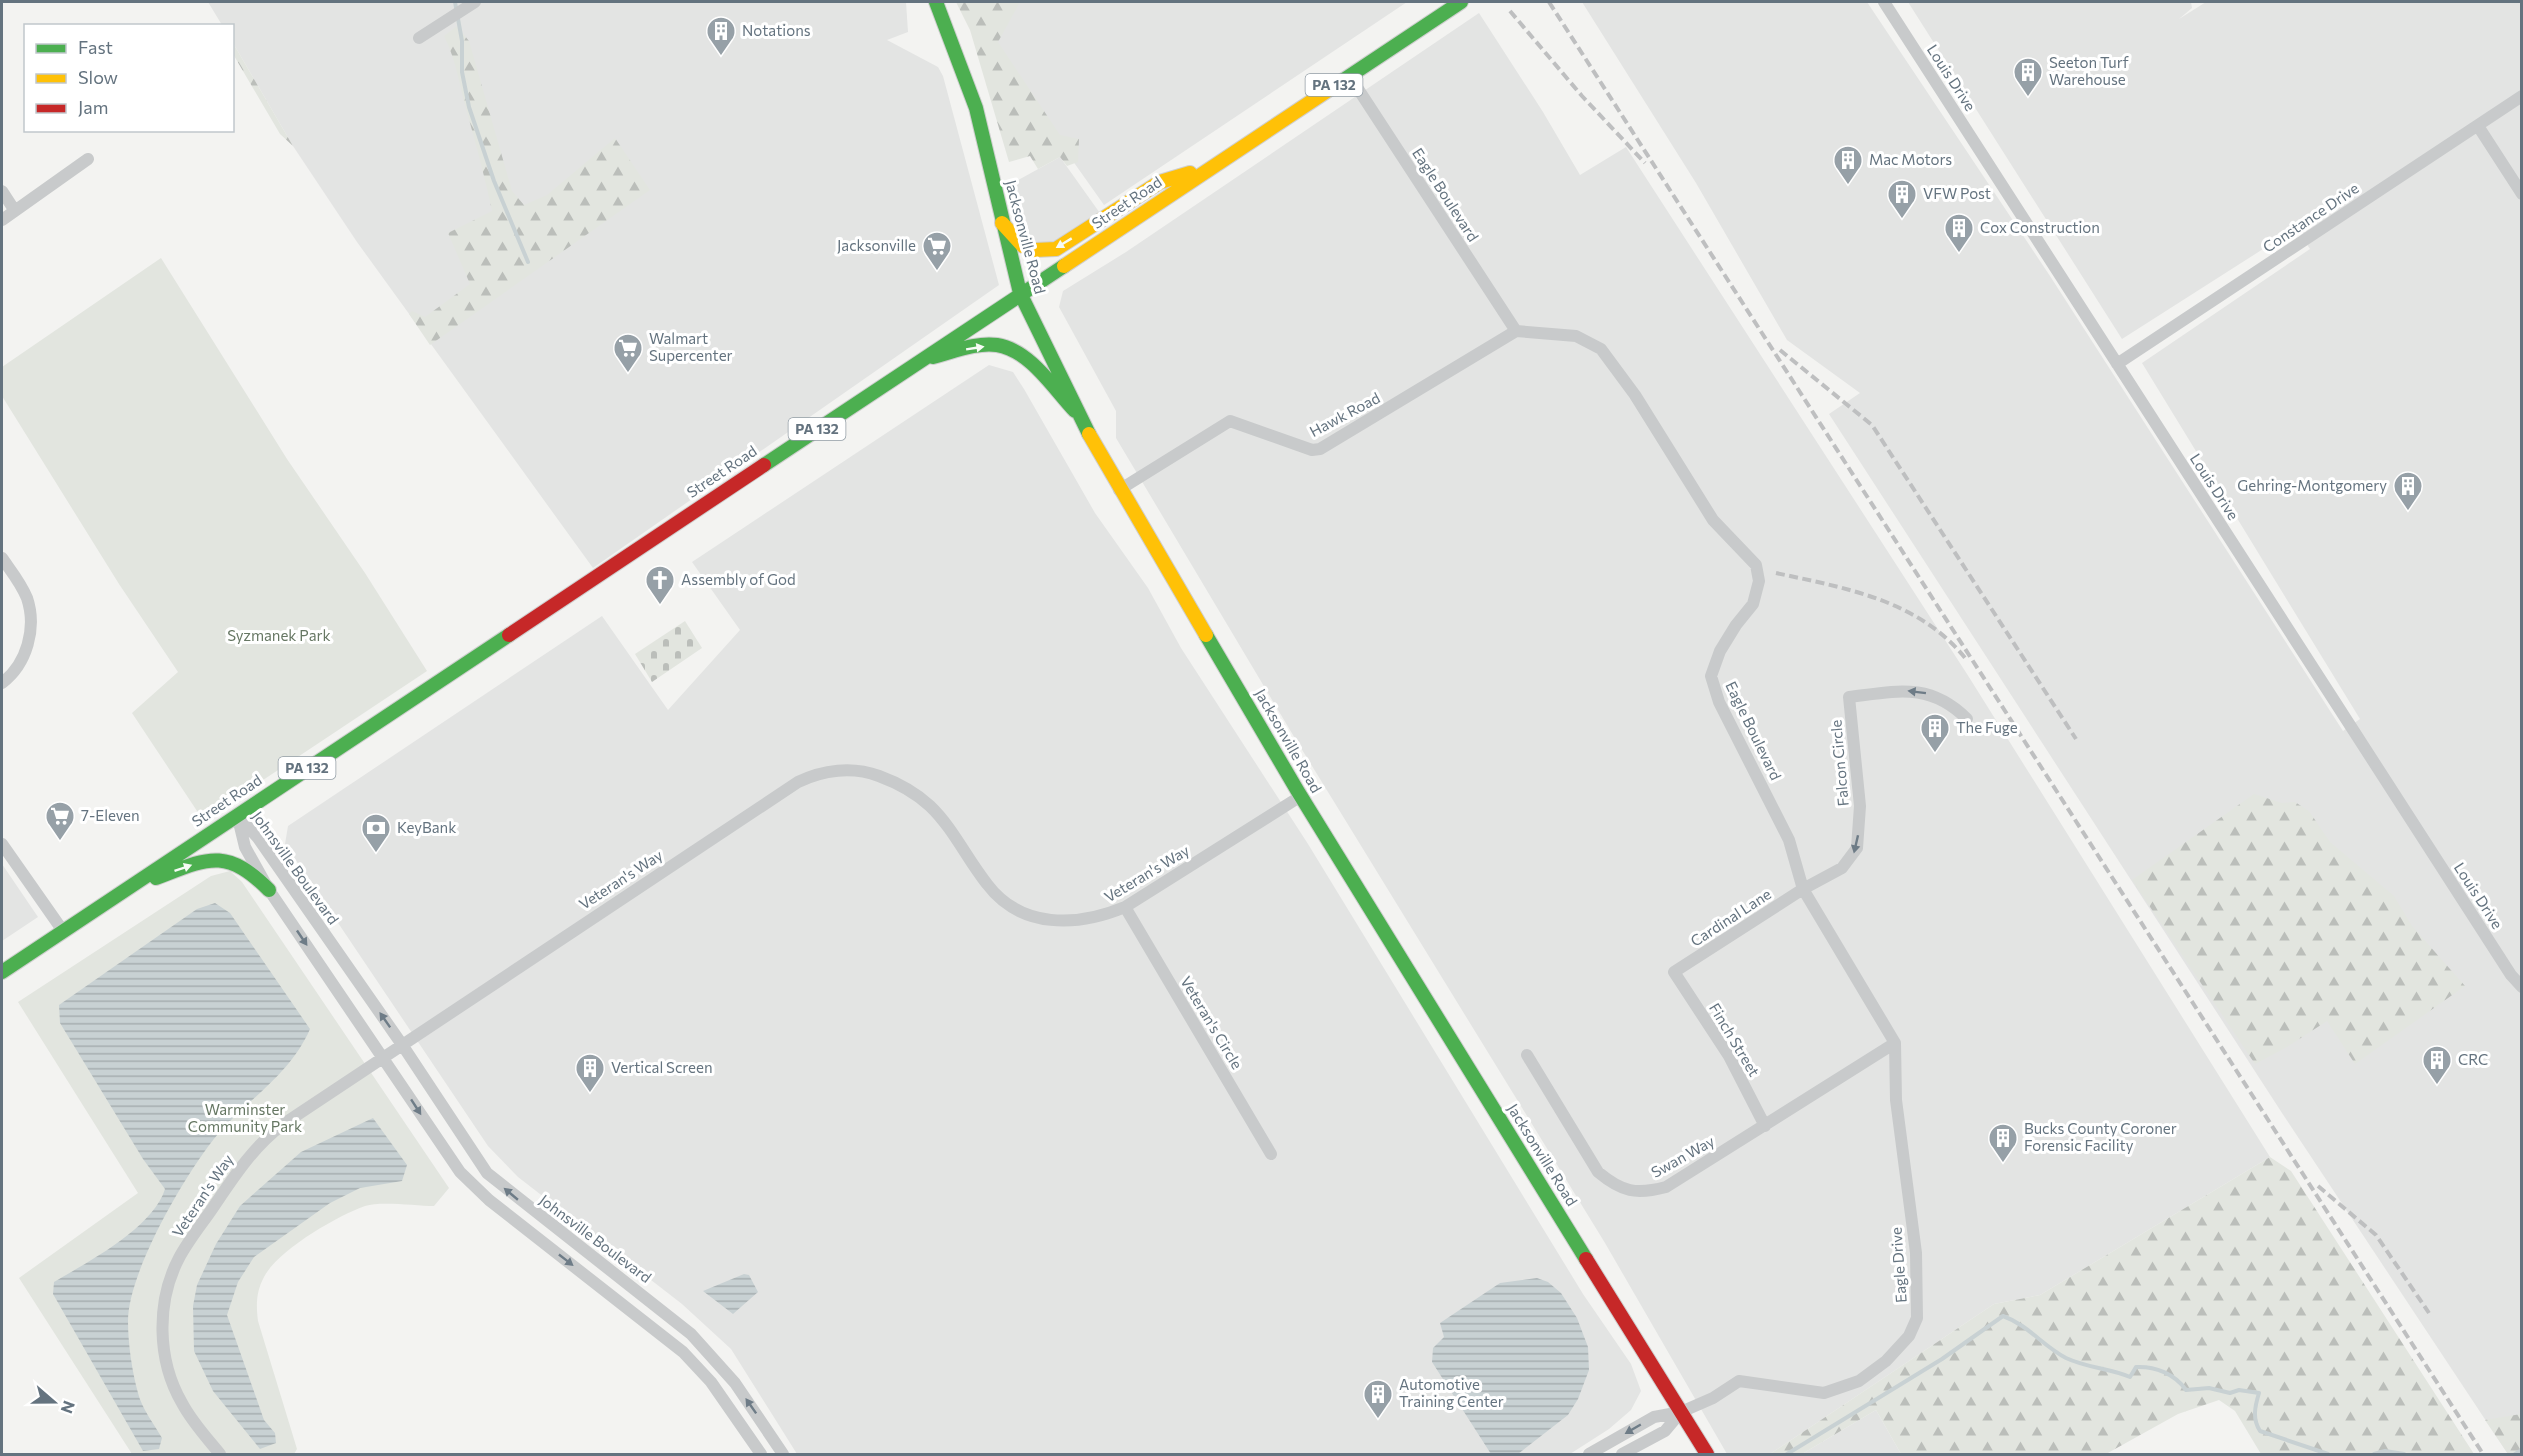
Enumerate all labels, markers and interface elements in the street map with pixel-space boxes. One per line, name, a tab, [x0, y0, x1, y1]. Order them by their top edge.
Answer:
building icon: Notations	[705, 15, 737, 57]
place label: Notations	[742, 21, 811, 39]
legend	[24, 24, 234, 132]
text: Fast	[78, 36, 113, 58]
street label: Louis Drive	[1924, 41, 1980, 114]
place label: Seeton Turf Warehouse	[2049, 53, 2129, 88]
building icon: Seeton Turf Warehouse	[2012, 56, 2044, 98]
text: Slow	[78, 66, 118, 88]
road number: PA 132	[1306, 74, 1362, 96]
text: Jam	[78, 96, 108, 118]
street label: Eagle Boulevard	[1409, 144, 1483, 245]
building icon: Mac Motors	[1832, 144, 1864, 186]
place label: Mac Motors	[1869, 150, 1952, 168]
street label: Street Road	[1088, 172, 1165, 232]
street label: Jacksonville Road	[1002, 178, 1050, 296]
building icon: VFW Post	[1886, 178, 1918, 220]
street label: Constance Drive	[2259, 178, 2362, 256]
place label: VFW Post	[1923, 184, 1991, 202]
building icon: Cox Construction	[1943, 212, 1975, 254]
place label: Cox Construction	[1980, 218, 2100, 236]
supermarket icon: Jacksonville	[921, 230, 953, 272]
place label: Jacksonville	[837, 236, 916, 254]
one-way arrow	[1055, 238, 1072, 249]
place label: Walmart Supercenter	[649, 329, 733, 364]
supermarket icon: Walmart Supercenter	[612, 332, 644, 374]
one-way arrow	[966, 343, 985, 352]
street label: Hawk Road	[1306, 388, 1383, 440]
road number: PA 132	[788, 418, 846, 440]
street label: Street Road	[683, 441, 760, 501]
street label: Louis Drive	[2187, 450, 2243, 523]
building icon: Gehring-Montgomery	[2392, 470, 2424, 512]
place label: Gehring-Montgomery	[2237, 476, 2387, 494]
church icon: Assembly of God	[644, 564, 676, 606]
place label: Assembly of God	[681, 570, 796, 588]
park label: Syzmanek Park	[227, 626, 331, 644]
street label: Eagle Boulevard	[1722, 678, 1786, 783]
street label: Jacksonville Road	[1252, 685, 1326, 796]
one-way arrow	[1907, 687, 1926, 697]
building icon: The Fuge	[1919, 712, 1951, 754]
place label: The Fuge	[1956, 718, 2018, 736]
street label: Falcon Circle	[1826, 719, 1852, 807]
road number: PA 132	[278, 757, 336, 779]
street label: Street Road	[188, 770, 265, 830]
supermarket icon: 7-Eleven	[44, 800, 76, 842]
place label: 7-Eleven	[81, 806, 140, 824]
street label: Johnsville Boulevard	[249, 807, 343, 928]
bank icon: KeyBank	[360, 812, 392, 854]
place label: KeyBank	[397, 818, 456, 836]
one-way arrow	[1850, 835, 1860, 853]
street label: Veteran's Way	[1101, 841, 1192, 906]
street label: Veteran's Way	[575, 845, 666, 913]
street label: Louis Drive	[2451, 859, 2507, 932]
one-way arrow	[174, 863, 192, 873]
street label: Cardinal Lane	[1687, 884, 1774, 950]
one-way arrow	[296, 930, 307, 946]
street label: Veteran's Circle	[1177, 973, 1247, 1072]
street label: Finch Street	[1706, 1000, 1764, 1079]
one-way arrow	[379, 1013, 391, 1029]
building icon: CRC	[2421, 1044, 2453, 1086]
place label: CRC	[2458, 1050, 2488, 1068]
building icon: Vertical Screen	[574, 1052, 606, 1094]
place label: Vertical Screen	[611, 1058, 712, 1076]
one-way arrow	[410, 1099, 421, 1115]
park label: Warminster Community Park	[188, 1100, 302, 1135]
street label: Jacksonville Road	[1504, 1100, 1581, 1209]
place label: Bucks County Coroner Forensic Facility	[2024, 1119, 2177, 1154]
building icon: Bucks County Coroner Forensic Facility	[1987, 1122, 2019, 1164]
street label: Swan Way	[1648, 1131, 1718, 1181]
street label: Veteran's Way	[168, 1150, 237, 1240]
one-way arrow	[503, 1188, 519, 1201]
street label: Johnsville Boulevard	[536, 1190, 655, 1286]
street label: Eagle Drive	[1886, 1227, 1910, 1303]
one-way arrow	[558, 1253, 574, 1266]
north arrow	[24, 1372, 84, 1432]
place label: Automotive Training Center	[1399, 1375, 1504, 1410]
building icon: Automotive Training Center	[1362, 1378, 1394, 1420]
text: N	[58, 1398, 80, 1416]
one-way arrow	[745, 1398, 757, 1414]
one-way arrow	[1625, 1423, 1641, 1434]

